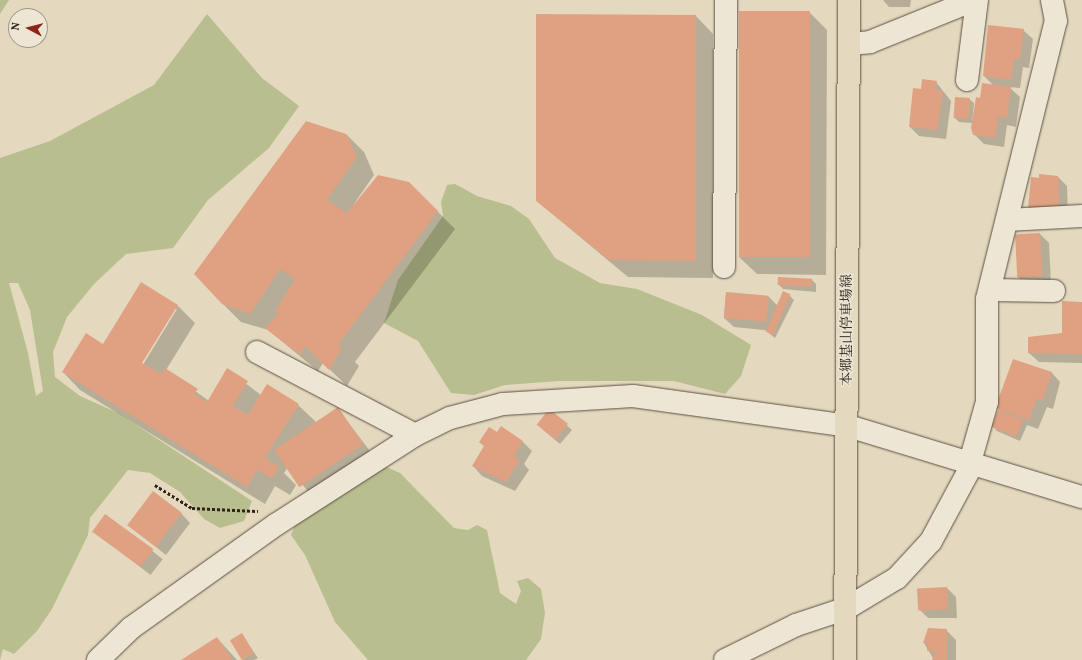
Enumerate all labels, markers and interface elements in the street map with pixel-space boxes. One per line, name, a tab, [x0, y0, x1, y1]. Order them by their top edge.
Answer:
north arrow	[8, 8, 48, 48]
text: N	[9, 22, 25, 31]
street label: 本郷基山停車場線	[840, 274, 856, 386]

